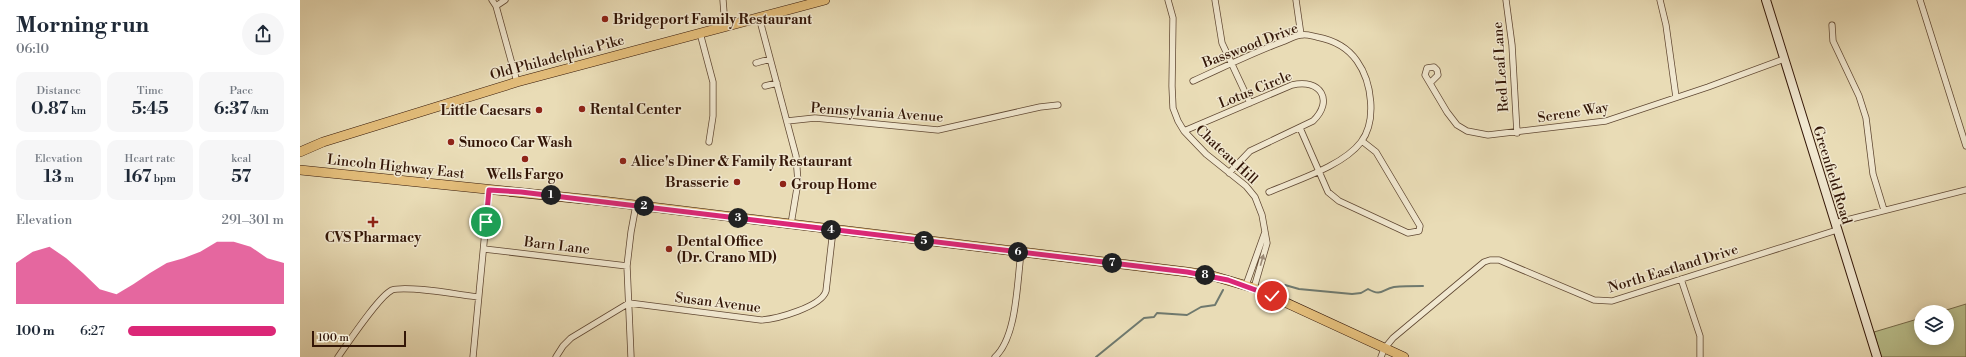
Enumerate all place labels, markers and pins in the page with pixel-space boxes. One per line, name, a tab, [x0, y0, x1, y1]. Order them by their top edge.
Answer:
place label: Bridgeport Family Restaurant	[613, 11, 813, 29]
marker: Bridgeport Family Restaurant	[600, 14, 610, 24]
place label: Rental Center	[590, 101, 682, 119]
place label: Little Caesars	[441, 102, 531, 120]
marker: Rental Center	[577, 104, 587, 114]
marker: Little Caesars	[534, 105, 544, 115]
place label: Sunoco Car Wash	[459, 134, 573, 152]
marker: Sunoco Car Wash	[446, 137, 456, 147]
place label: Alice's Diner & Family Restaurant	[630, 153, 853, 171]
marker: Wells Fargo	[520, 154, 530, 164]
marker: Alice's Diner & Family Restaurant	[618, 156, 628, 166]
place label: Wells Fargo	[485, 166, 564, 184]
place label: Brasserie	[665, 174, 729, 192]
place label: Group Home	[791, 176, 878, 194]
marker: Brasserie	[732, 177, 742, 187]
marker: Group Home	[778, 179, 788, 189]
pin: 1	[541, 185, 561, 205]
pin: 2	[634, 196, 654, 216]
pin	[469, 205, 503, 239]
pin: 3	[728, 208, 748, 228]
marker: CVS Pharmacy	[368, 217, 378, 227]
pin: 4	[821, 220, 841, 240]
place label: CVS Pharmacy	[325, 229, 422, 247]
pin: 5	[914, 231, 934, 251]
place label: Dental Office (Dr. Crano MD)	[677, 233, 777, 267]
pin: 6	[1008, 242, 1028, 262]
marker: Dental Office (Dr. Crano MD)	[664, 244, 674, 254]
pin: 7	[1102, 253, 1122, 273]
pin: 8	[1195, 265, 1215, 285]
pin	[1255, 279, 1289, 313]

